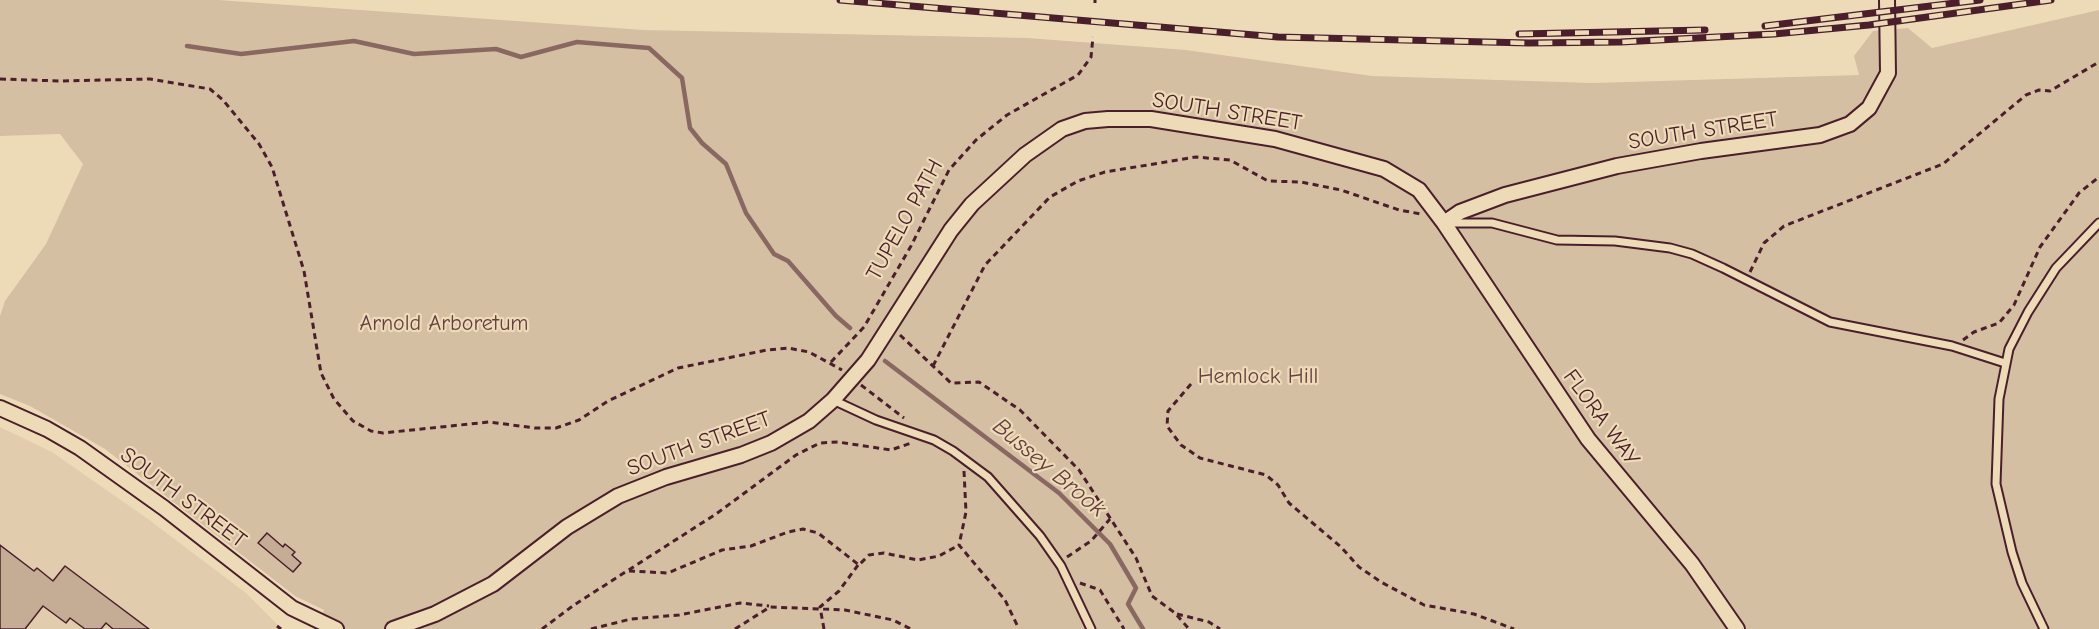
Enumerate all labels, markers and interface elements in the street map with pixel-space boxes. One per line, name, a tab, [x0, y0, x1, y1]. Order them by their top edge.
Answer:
street label: SOUTH STREET	[1150, 87, 1304, 137]
street label: SOUTH STREET	[1626, 106, 1780, 156]
street label: TUPELO PATH	[861, 155, 949, 285]
park label: Arnold Arboretum	[359, 311, 529, 337]
park label: Hemlock Hill	[1198, 364, 1318, 390]
street label: FLORA WAY	[1557, 365, 1645, 471]
street label: SOUTH STREET	[624, 406, 774, 482]
water label: Bussey Brook	[987, 412, 1111, 524]
street label: SOUTH STREET	[115, 442, 251, 554]

